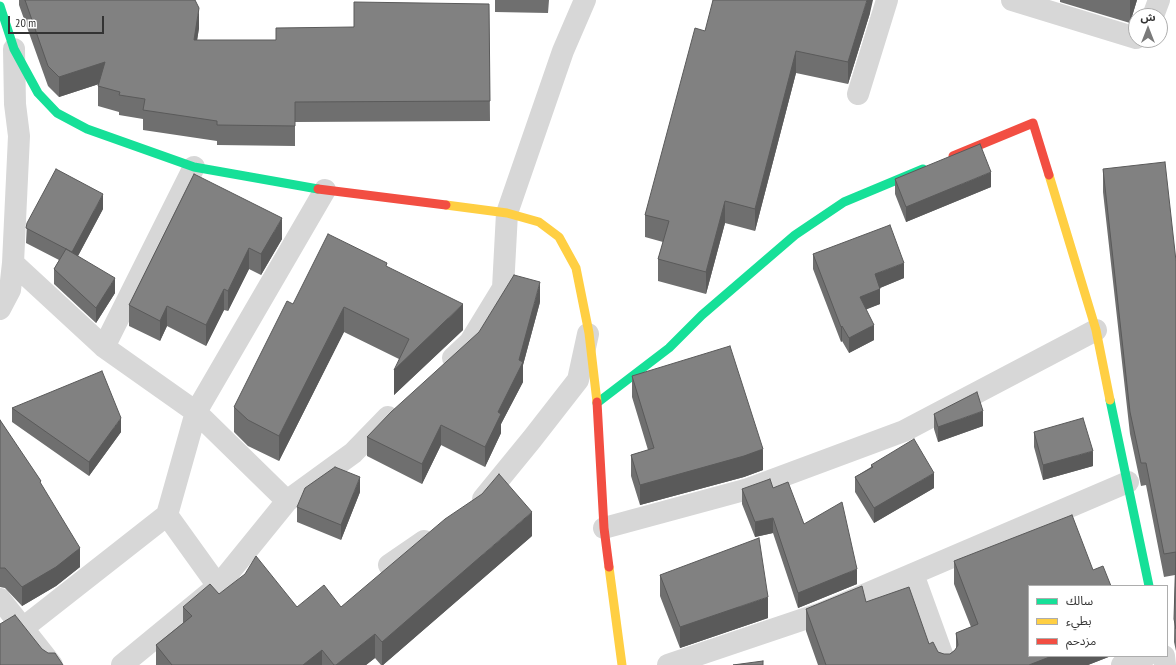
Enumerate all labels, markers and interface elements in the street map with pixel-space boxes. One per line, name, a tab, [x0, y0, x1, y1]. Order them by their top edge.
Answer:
scale bar	[10, 8, 106, 34]
north arrow	[1128, 8, 1168, 48]
text: ش	[1140, 10, 1156, 24]
text: 20 m	[15, 15, 36, 30]
legend	[1028, 585, 1168, 657]
text: سالك	[1066, 593, 1093, 608]
text: بطيء	[1066, 613, 1092, 628]
text: مزدحم	[1066, 633, 1096, 648]

